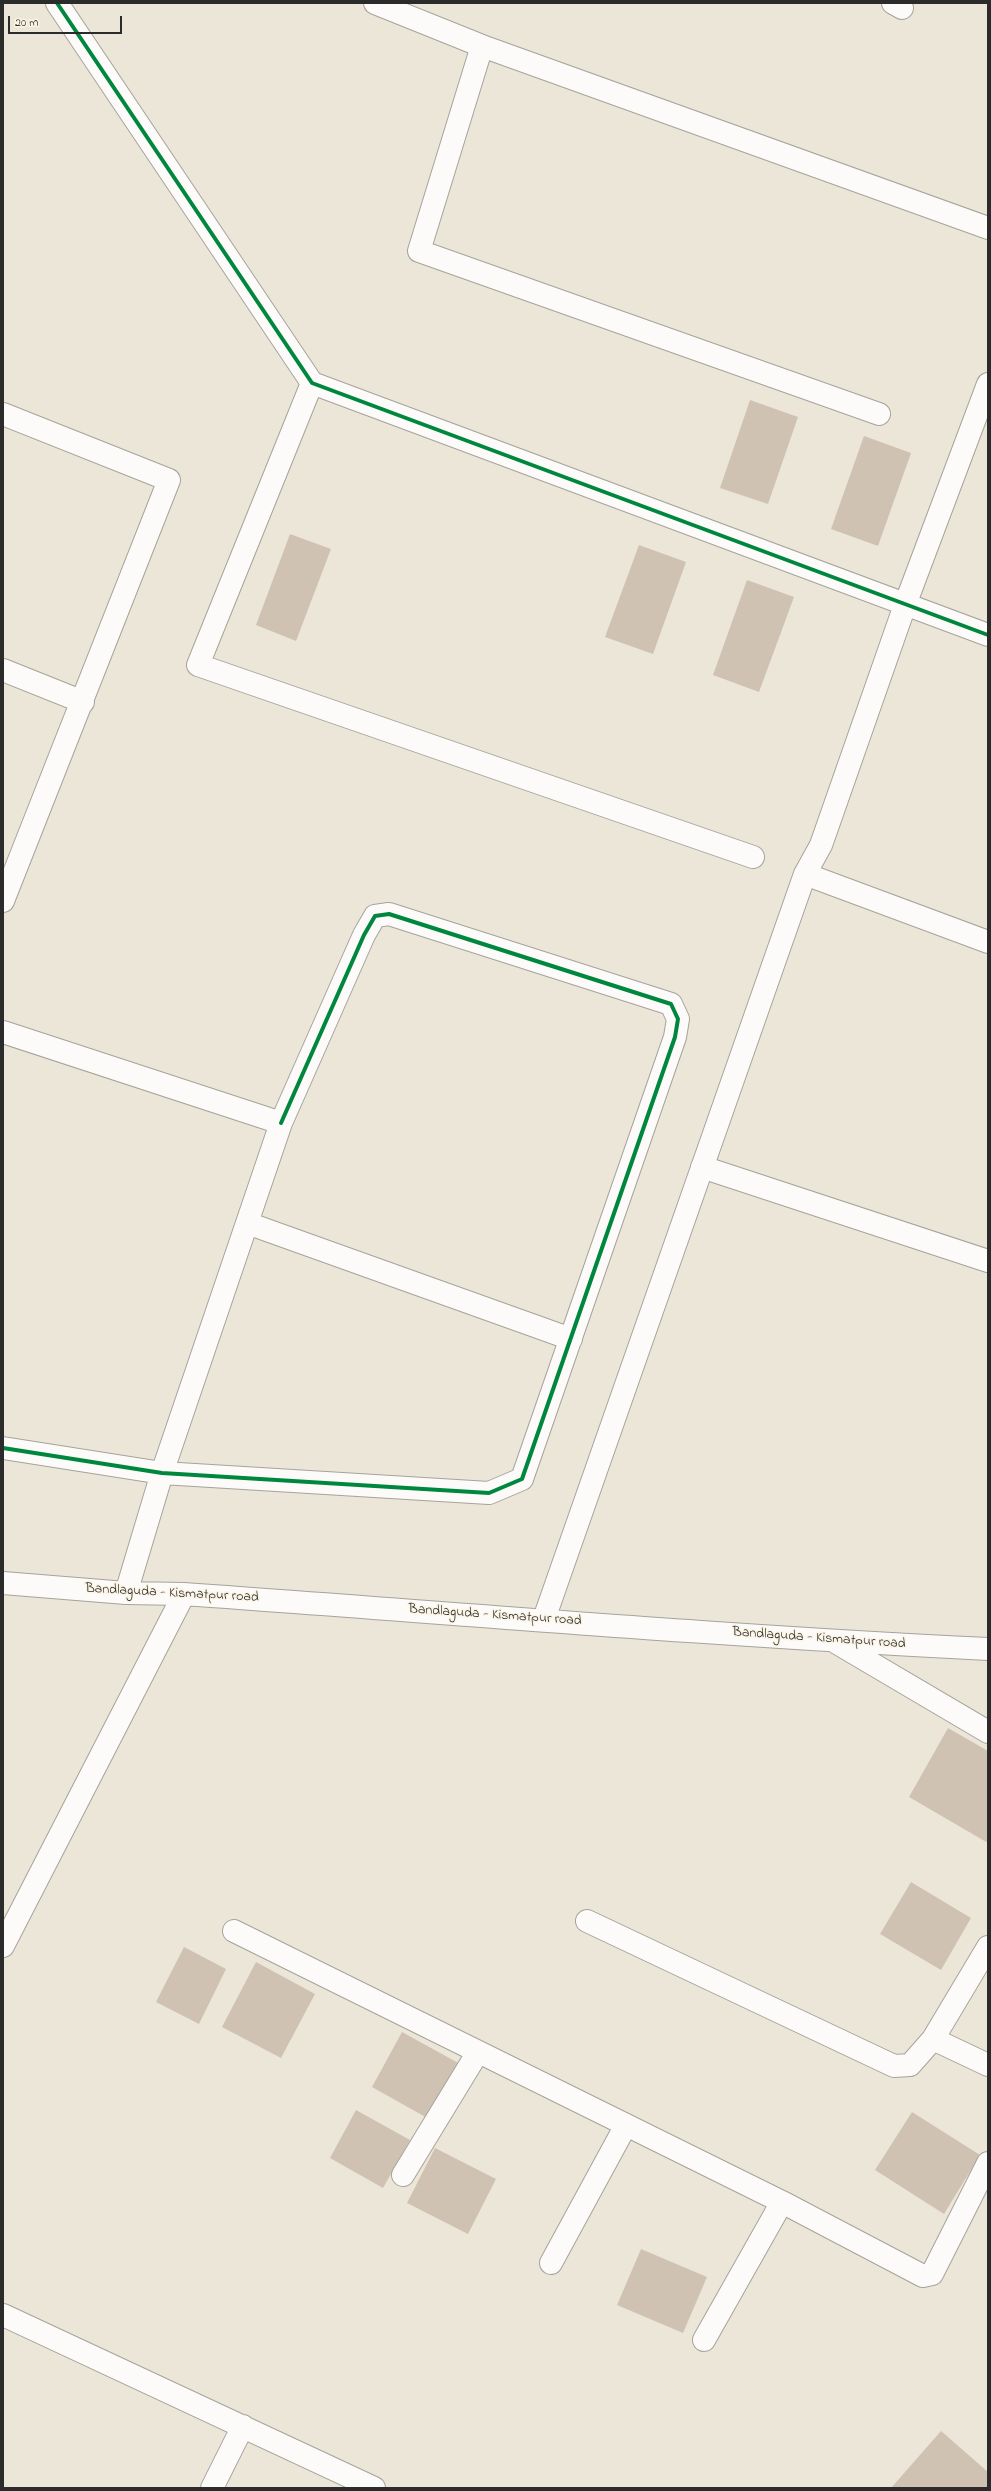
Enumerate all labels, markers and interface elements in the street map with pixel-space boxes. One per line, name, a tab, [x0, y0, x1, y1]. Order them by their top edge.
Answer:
scale bar	[10, 8, 124, 34]
text: 20 m	[15, 14, 38, 32]
street label: Bandlaguda - Kismatpur road	[85, 1581, 259, 1607]
street label: Bandlaguda - Kismatpur road	[408, 1602, 582, 1630]
street label: Bandlaguda - Kismatpur road	[732, 1625, 906, 1653]

